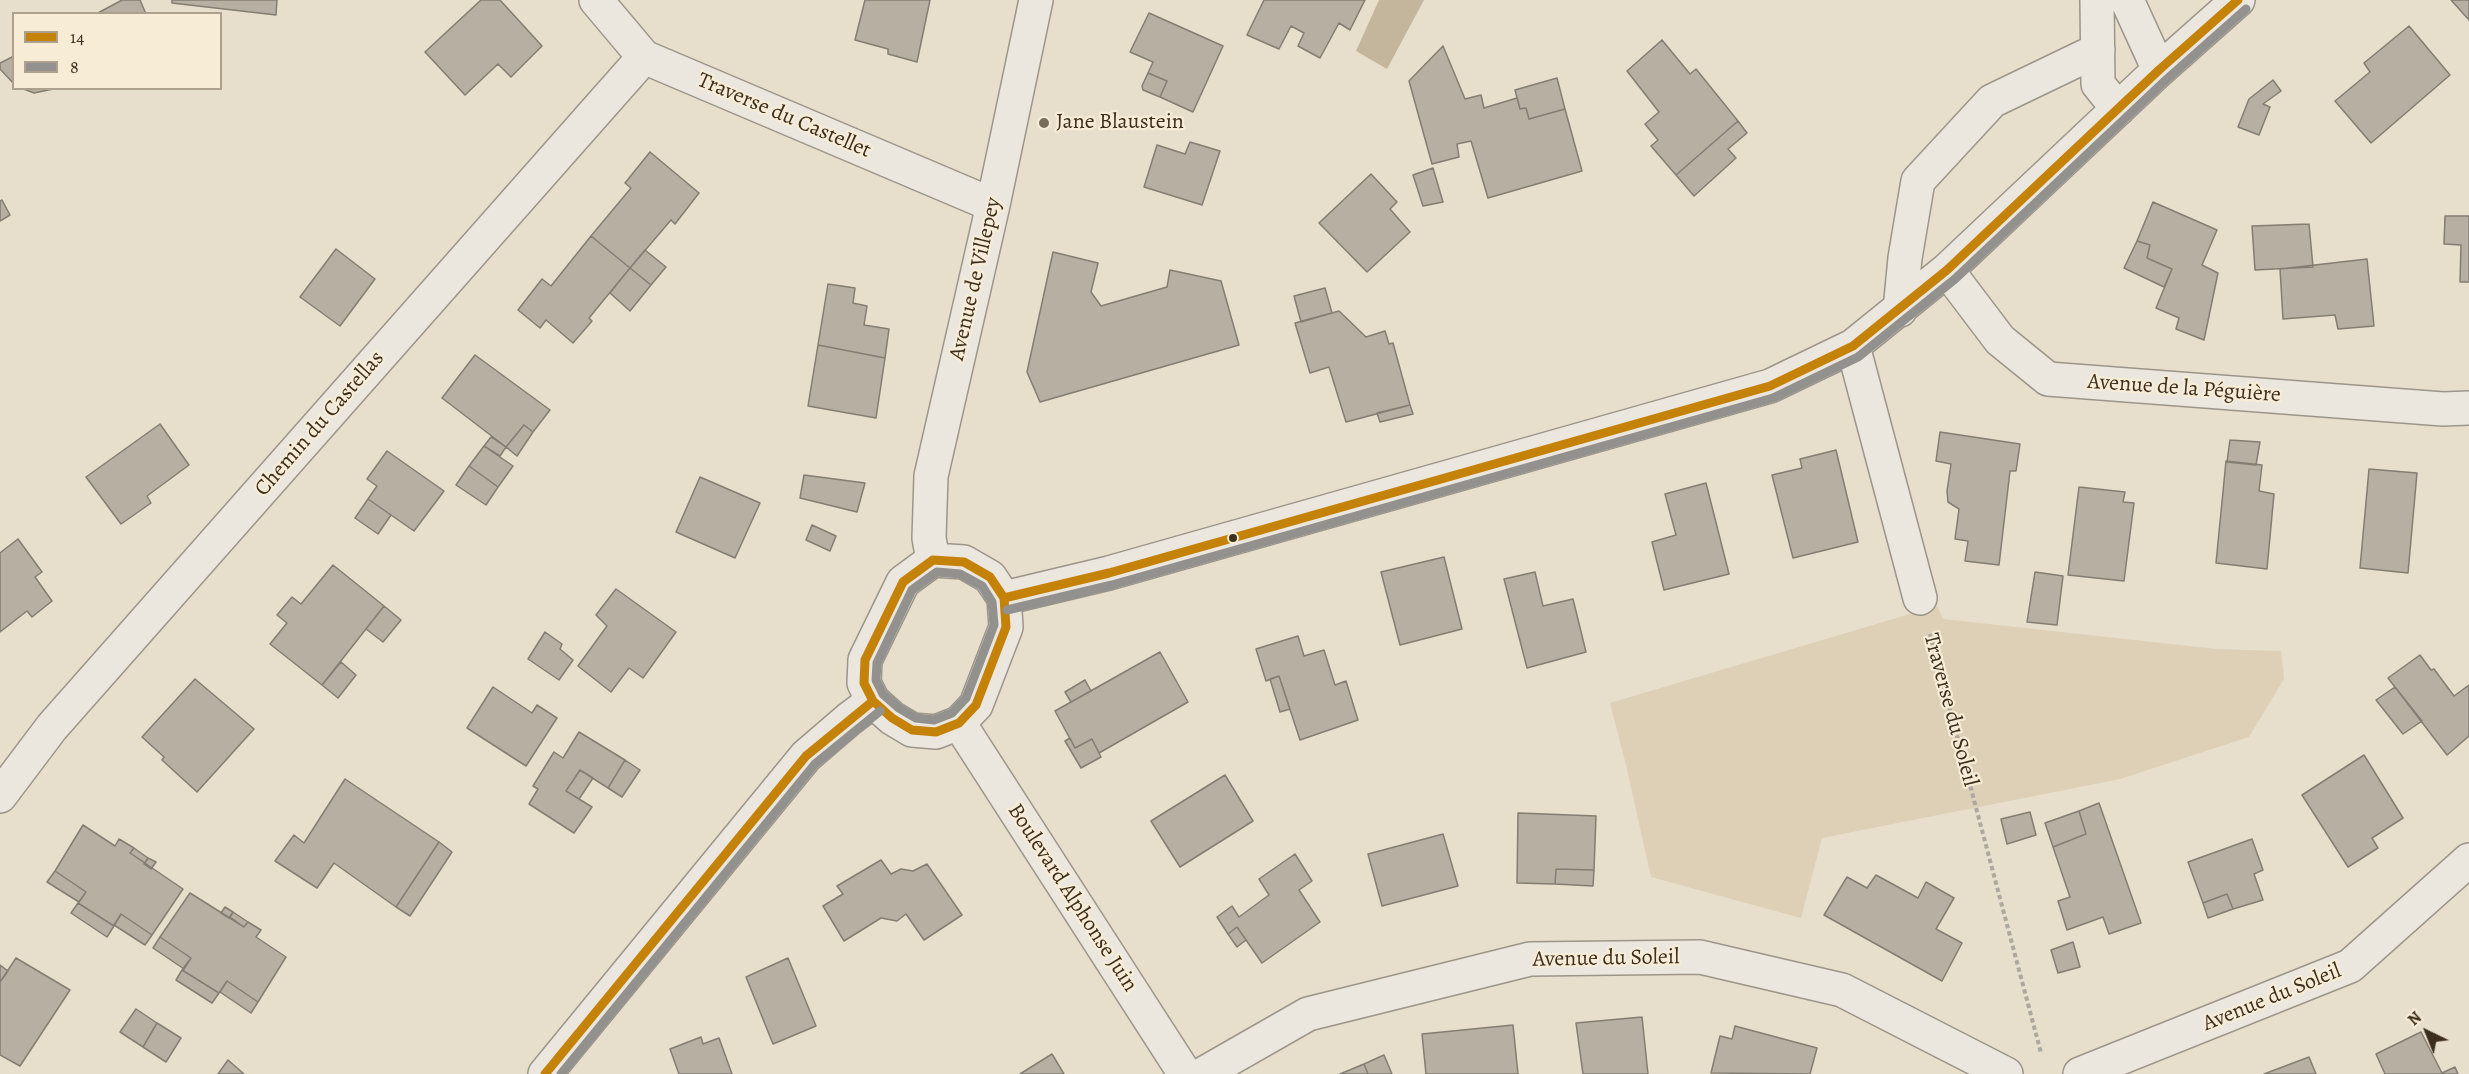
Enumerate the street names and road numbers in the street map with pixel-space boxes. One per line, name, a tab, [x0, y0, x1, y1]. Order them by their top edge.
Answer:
street label: Traverse du Castellet	[693, 67, 875, 165]
street label: Avenue de Villepey	[944, 195, 1008, 363]
street label: Chemin du Castellas	[250, 346, 390, 502]
street label: Avenue de la Péguière	[2086, 369, 2282, 409]
street label: Traverse du Soleil	[1917, 631, 1983, 789]
street label: Boulevard Alphonse Juin	[1001, 799, 1143, 997]
street label: Avenue du Soleil	[1532, 945, 1680, 973]
street label: Avenue du Soleil	[2199, 958, 2345, 1038]

